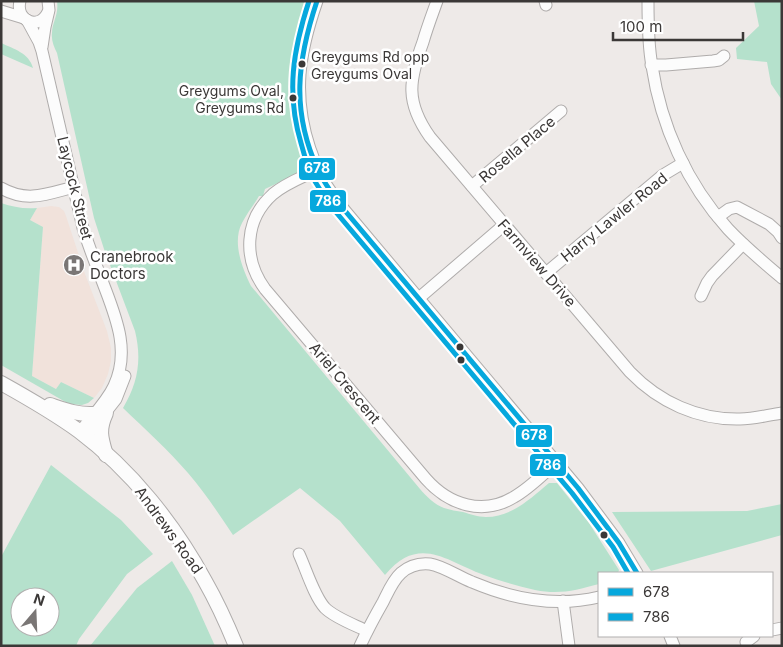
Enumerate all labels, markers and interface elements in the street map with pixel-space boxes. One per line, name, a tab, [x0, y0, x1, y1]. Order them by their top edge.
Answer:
scale bar	[613, 10, 743, 42]
text: 100 m	[620, 17, 662, 36]
place label: Greygums Rd opp Greygums Oval	[311, 48, 429, 82]
marker: Greygums Rd opp Greygums Oval	[297, 59, 307, 69]
place label: Greygums Oval, Greygums Rd	[179, 82, 284, 116]
marker: Greygums Oval, Greygums Rd	[288, 93, 298, 103]
street label: Rosella Place	[475, 112, 559, 186]
street label: Laycock Street	[53, 134, 97, 242]
line badge: 678	[298, 157, 336, 181]
text: 678	[304, 159, 330, 176]
street label: Harry Lawler Road	[557, 168, 671, 266]
line badge: 786	[309, 189, 347, 213]
text: 786	[315, 192, 341, 209]
street label: Farmview Drive	[494, 215, 580, 311]
place label: Cranebrook Doctors	[90, 247, 174, 283]
hospital icon: Cranebrook Doctors	[62, 253, 86, 277]
street label: Ariel Crescent	[305, 338, 385, 428]
unlabelled marker	[455, 342, 465, 352]
unlabelled marker	[456, 355, 466, 365]
line badge: 678	[515, 424, 553, 448]
text: 678	[521, 426, 547, 443]
line badge: 786	[529, 453, 567, 477]
text: 786	[535, 456, 561, 473]
street label: Andrews Road	[131, 483, 207, 577]
unlabelled marker	[599, 530, 609, 540]
legend	[598, 572, 773, 637]
text: 678	[643, 582, 670, 601]
north arrow	[10, 587, 60, 637]
text: N	[32, 589, 47, 609]
text: 786	[643, 607, 670, 626]

